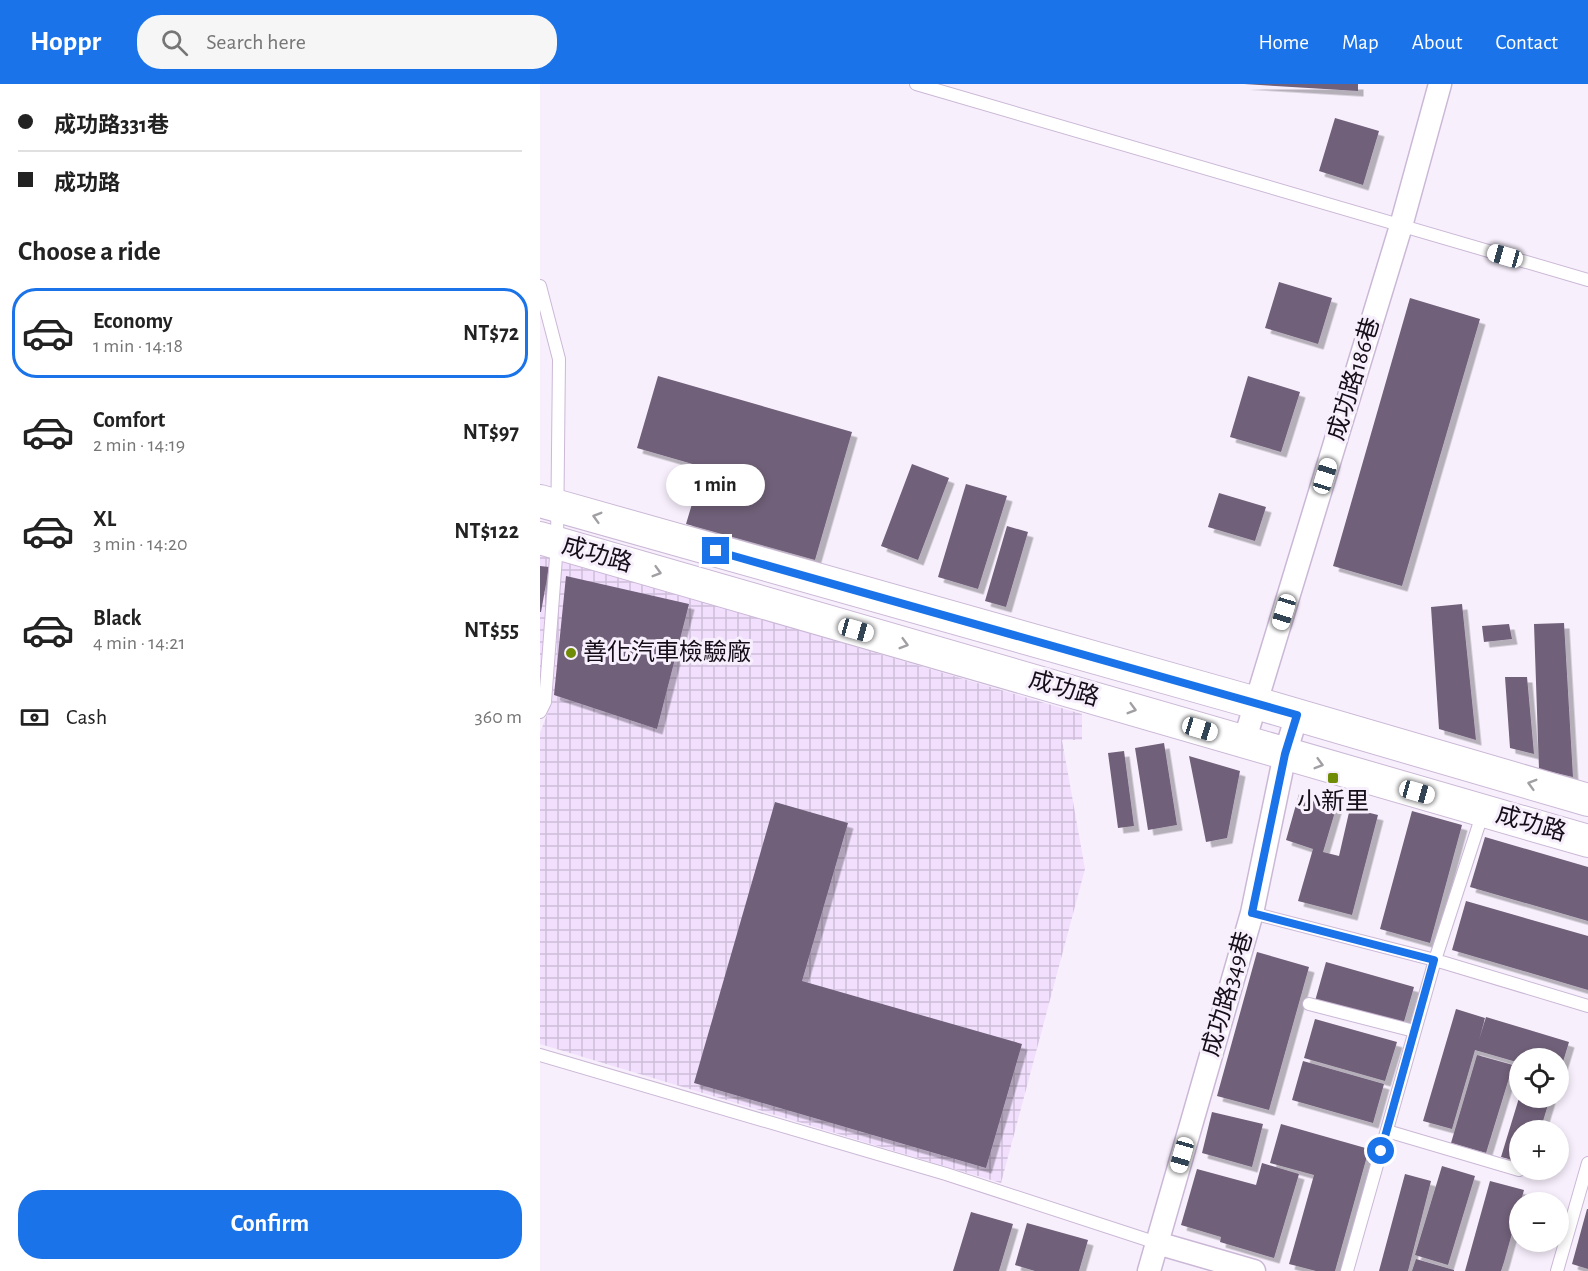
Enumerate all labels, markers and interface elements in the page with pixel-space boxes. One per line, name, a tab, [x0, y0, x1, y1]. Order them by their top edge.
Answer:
search box	[137, 15, 557, 69]
icon: search	[158, 26, 191, 59]
text: Hoppr	[30, 28, 101, 56]
text: Search here	[206, 31, 306, 53]
text: Home	[1258, 32, 1309, 53]
text: Map	[1342, 32, 1379, 53]
text: About	[1412, 32, 1462, 53]
text: Contact	[1495, 32, 1558, 53]
text: 成功路331巷	[54, 114, 169, 136]
text: 成功路	[54, 172, 120, 194]
text: Choose a ride	[18, 238, 161, 265]
car	[1485, 242, 1525, 270]
icon: car	[21, 306, 75, 360]
text: Economy	[93, 310, 173, 332]
street label: 成功路186巷	[1322, 314, 1384, 443]
text: NT$72	[463, 322, 519, 344]
text: 1 min · 14:18	[93, 336, 183, 356]
icon: car	[21, 405, 75, 459]
text: Comfort	[93, 409, 165, 431]
text: NT$97	[463, 421, 519, 443]
text: 2 min · 14:19	[93, 435, 185, 455]
car	[1311, 456, 1339, 496]
callout: 1 min	[666, 464, 765, 506]
text: 1 min	[694, 475, 737, 495]
icon: car	[21, 504, 75, 558]
text: XL	[93, 508, 116, 530]
one-way arrow	[592, 512, 603, 524]
text: NT$122	[454, 520, 519, 542]
street label: 成功路	[559, 532, 635, 576]
text: 3 min · 14:20	[93, 534, 188, 554]
route end	[702, 537, 729, 564]
one-way arrow	[651, 565, 661, 578]
car	[1270, 592, 1298, 632]
icon: car	[21, 603, 75, 657]
text: Black	[93, 607, 141, 629]
car	[836, 616, 876, 644]
text: NT$55	[464, 619, 519, 641]
text: 4 min · 14:21	[93, 633, 185, 653]
one-way arrow	[899, 637, 909, 649]
place label: 善化汽車檢驗廠	[583, 639, 751, 665]
marker: 善化汽車檢驗廠	[564, 646, 578, 660]
street label: 成功路	[1026, 666, 1102, 710]
icon: cash	[18, 701, 51, 734]
one-way arrow	[1126, 702, 1137, 714]
text: Cash	[66, 706, 107, 728]
text: 360 m	[475, 707, 522, 727]
car	[1180, 715, 1220, 743]
one-way arrow	[1314, 757, 1324, 769]
marker: 小新里	[1326, 771, 1340, 785]
car	[1397, 778, 1437, 806]
one-way arrow	[1527, 779, 1538, 791]
place label: 小新里	[1297, 788, 1369, 814]
street label: 成功路	[1493, 801, 1569, 845]
street label: 成功路349巷	[1197, 928, 1257, 1059]
map controls	[1509, 1048, 1569, 1252]
button: locate	[1509, 1048, 1569, 1108]
button: +	[1509, 1120, 1569, 1180]
car	[1168, 1135, 1196, 1175]
route start	[1367, 1137, 1394, 1164]
button: Confirm	[18, 1190, 522, 1259]
button: −	[1509, 1192, 1569, 1252]

